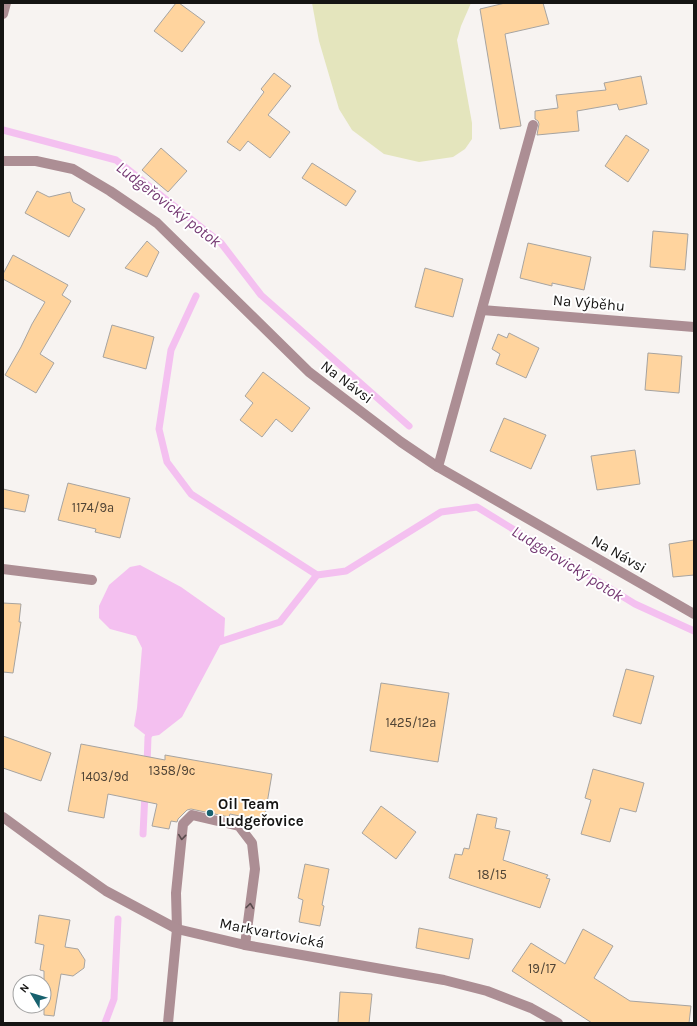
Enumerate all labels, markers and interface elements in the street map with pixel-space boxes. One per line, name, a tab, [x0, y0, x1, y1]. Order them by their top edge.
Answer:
water label: Ludgeřovický potok	[112, 158, 226, 252]
street label: Na Výběhu	[552, 291, 626, 315]
street label: Na Návsi	[317, 357, 377, 407]
house number: 1174/9a	[72, 500, 114, 515]
water label: Ludgeřovický potok	[508, 521, 628, 606]
street label: Na Návsi	[588, 531, 650, 577]
house number: 1425/12a	[385, 715, 437, 730]
house number: 1358/9c	[148, 763, 196, 778]
house number: 1403/9d	[81, 769, 129, 784]
place label: Oil Team Ludgeřovice	[218, 795, 304, 830]
marker: Oil Team Ludgeřovice	[205, 808, 215, 818]
one-way arrow	[178, 834, 187, 840]
house number: 18/15	[477, 867, 507, 882]
one-way arrow	[245, 903, 254, 909]
street label: Markvartovická	[218, 914, 326, 952]
house number: 19/17	[528, 961, 556, 976]
north arrow	[12, 974, 52, 1014]
text: N	[17, 981, 32, 995]

